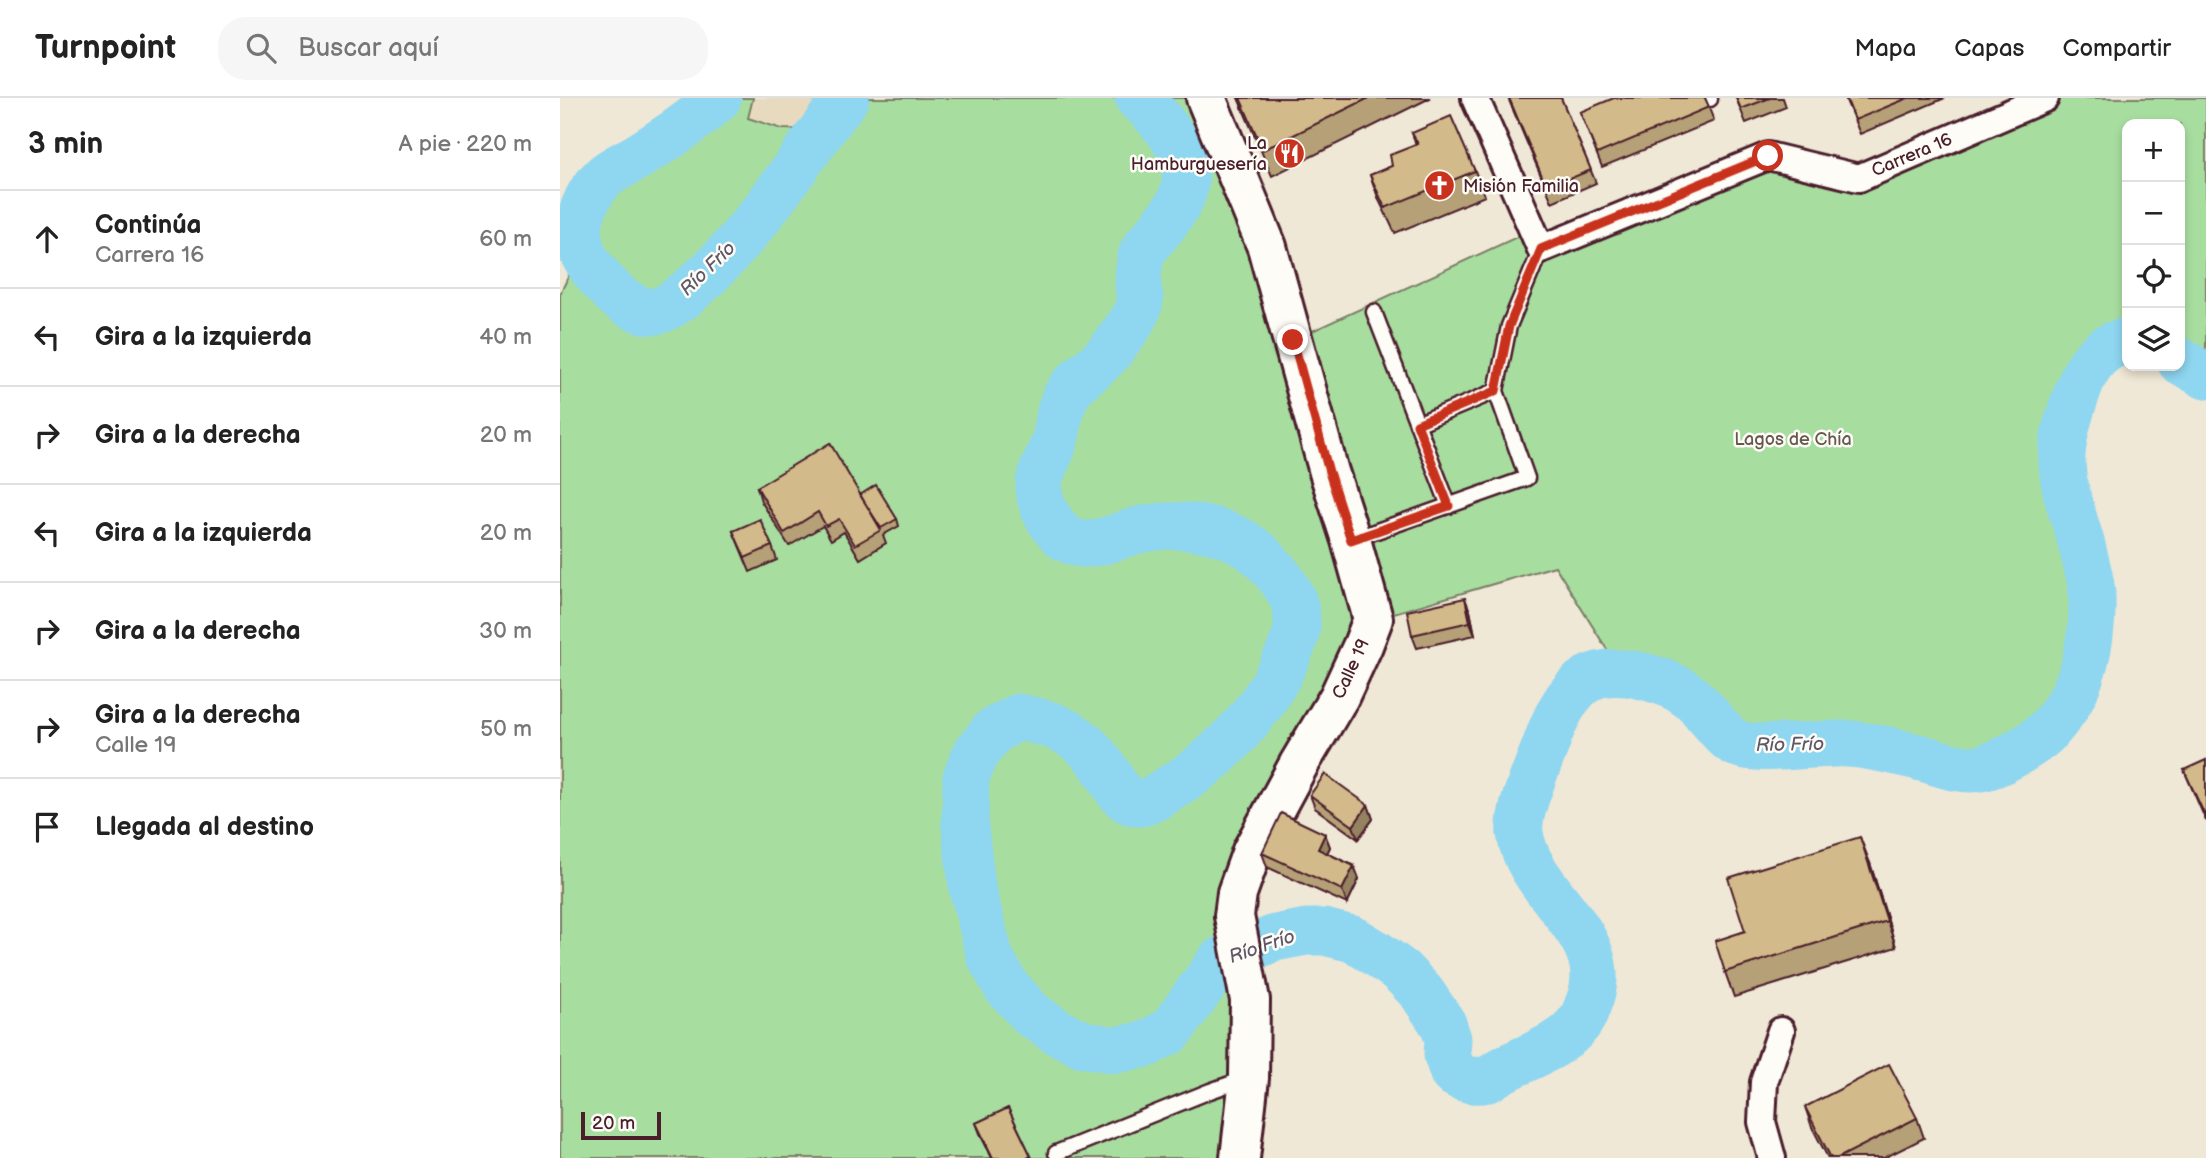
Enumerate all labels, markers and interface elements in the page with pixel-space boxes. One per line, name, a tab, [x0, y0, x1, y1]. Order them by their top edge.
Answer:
search box	[218, 17, 708, 80]
text: Turnpoint	[35, 28, 176, 68]
icon: search	[242, 29, 280, 67]
text: Buscar aquí	[298, 33, 439, 64]
text: Mapa	[1855, 34, 1916, 63]
text: Capas	[1954, 34, 2024, 63]
text: Compartir	[2062, 34, 2171, 63]
map controls	[2122, 119, 2185, 371]
button: +	[2122, 119, 2185, 182]
text: 3 min	[28, 126, 103, 162]
street label: Carrera 16	[1869, 129, 1955, 181]
text: A pie · 220 m	[398, 130, 532, 158]
place label: La Hamburguesería	[1131, 133, 1267, 175]
restaurant icon: La Hamburguesería	[1273, 136, 1307, 170]
route start	[1752, 140, 1783, 171]
church icon: Misión Familia	[1423, 169, 1457, 203]
place label: Misión Familia	[1463, 176, 1579, 197]
button: −	[2122, 182, 2185, 245]
text: Continúa	[95, 210, 202, 241]
icon: ahead	[28, 220, 66, 258]
text: 60 m	[479, 225, 532, 253]
water label: Río Frío	[675, 237, 741, 301]
text: Carrera 16	[95, 241, 204, 269]
button: locate	[2122, 245, 2185, 308]
button: layers	[2122, 308, 2185, 371]
icon: left	[28, 318, 66, 356]
text: Gira a la izquierda	[95, 322, 312, 353]
text: 40 m	[479, 323, 532, 351]
route end	[1277, 324, 1308, 355]
icon: right	[28, 416, 66, 454]
text: Gira a la derecha	[95, 420, 301, 451]
text: 20 m	[480, 421, 532, 449]
park label: Lagos de Chía	[1734, 429, 1852, 450]
icon: left	[28, 514, 66, 552]
text: Gira a la izquierda	[95, 518, 312, 549]
text: 20 m	[480, 519, 532, 547]
icon: right	[28, 612, 66, 650]
text: Gira a la derecha	[95, 616, 301, 647]
text: 30 m	[479, 617, 532, 645]
street label: Calle 19	[1328, 636, 1374, 702]
text: Gira a la derecha	[95, 700, 301, 731]
icon: right	[28, 710, 66, 748]
text: 50 m	[480, 715, 532, 743]
text: Calle 19	[95, 731, 177, 759]
water label: Río Frío	[1756, 733, 1824, 757]
icon: arrive	[28, 808, 66, 846]
text: Llegada al destino	[95, 812, 314, 843]
water label: Río Frío	[1226, 925, 1298, 969]
scale bar	[581, 1109, 662, 1141]
text: 20 m	[592, 1112, 635, 1135]

